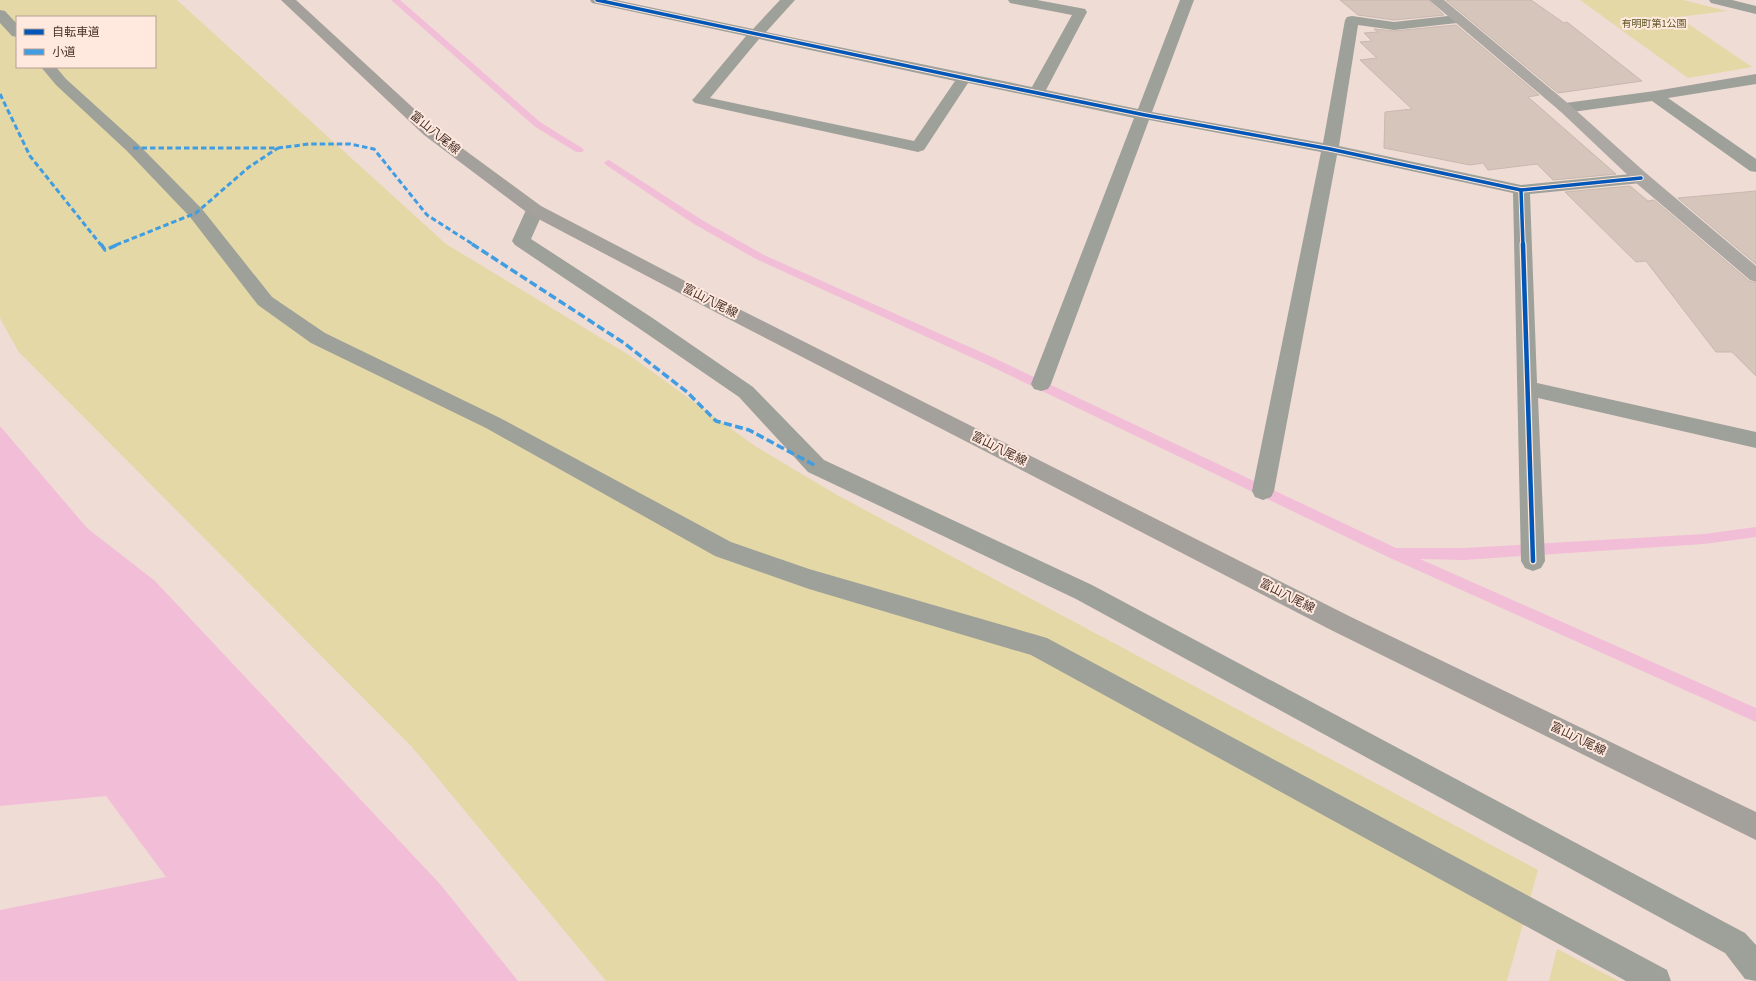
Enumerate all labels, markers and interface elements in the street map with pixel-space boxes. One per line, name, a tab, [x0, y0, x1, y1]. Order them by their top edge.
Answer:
legend	[16, 16, 156, 68]
park label: 有明町第1公園	[1622, 17, 1686, 31]
text: 自転車道	[52, 24, 100, 41]
text: 小道	[52, 44, 76, 61]
street label: 富山八尾線	[406, 108, 464, 158]
street label: 富山八尾線	[679, 280, 741, 322]
street label: 富山八尾線	[968, 428, 1030, 470]
street label: 富山八尾線	[1256, 575, 1318, 617]
street label: 富山八尾線	[1547, 718, 1609, 760]

